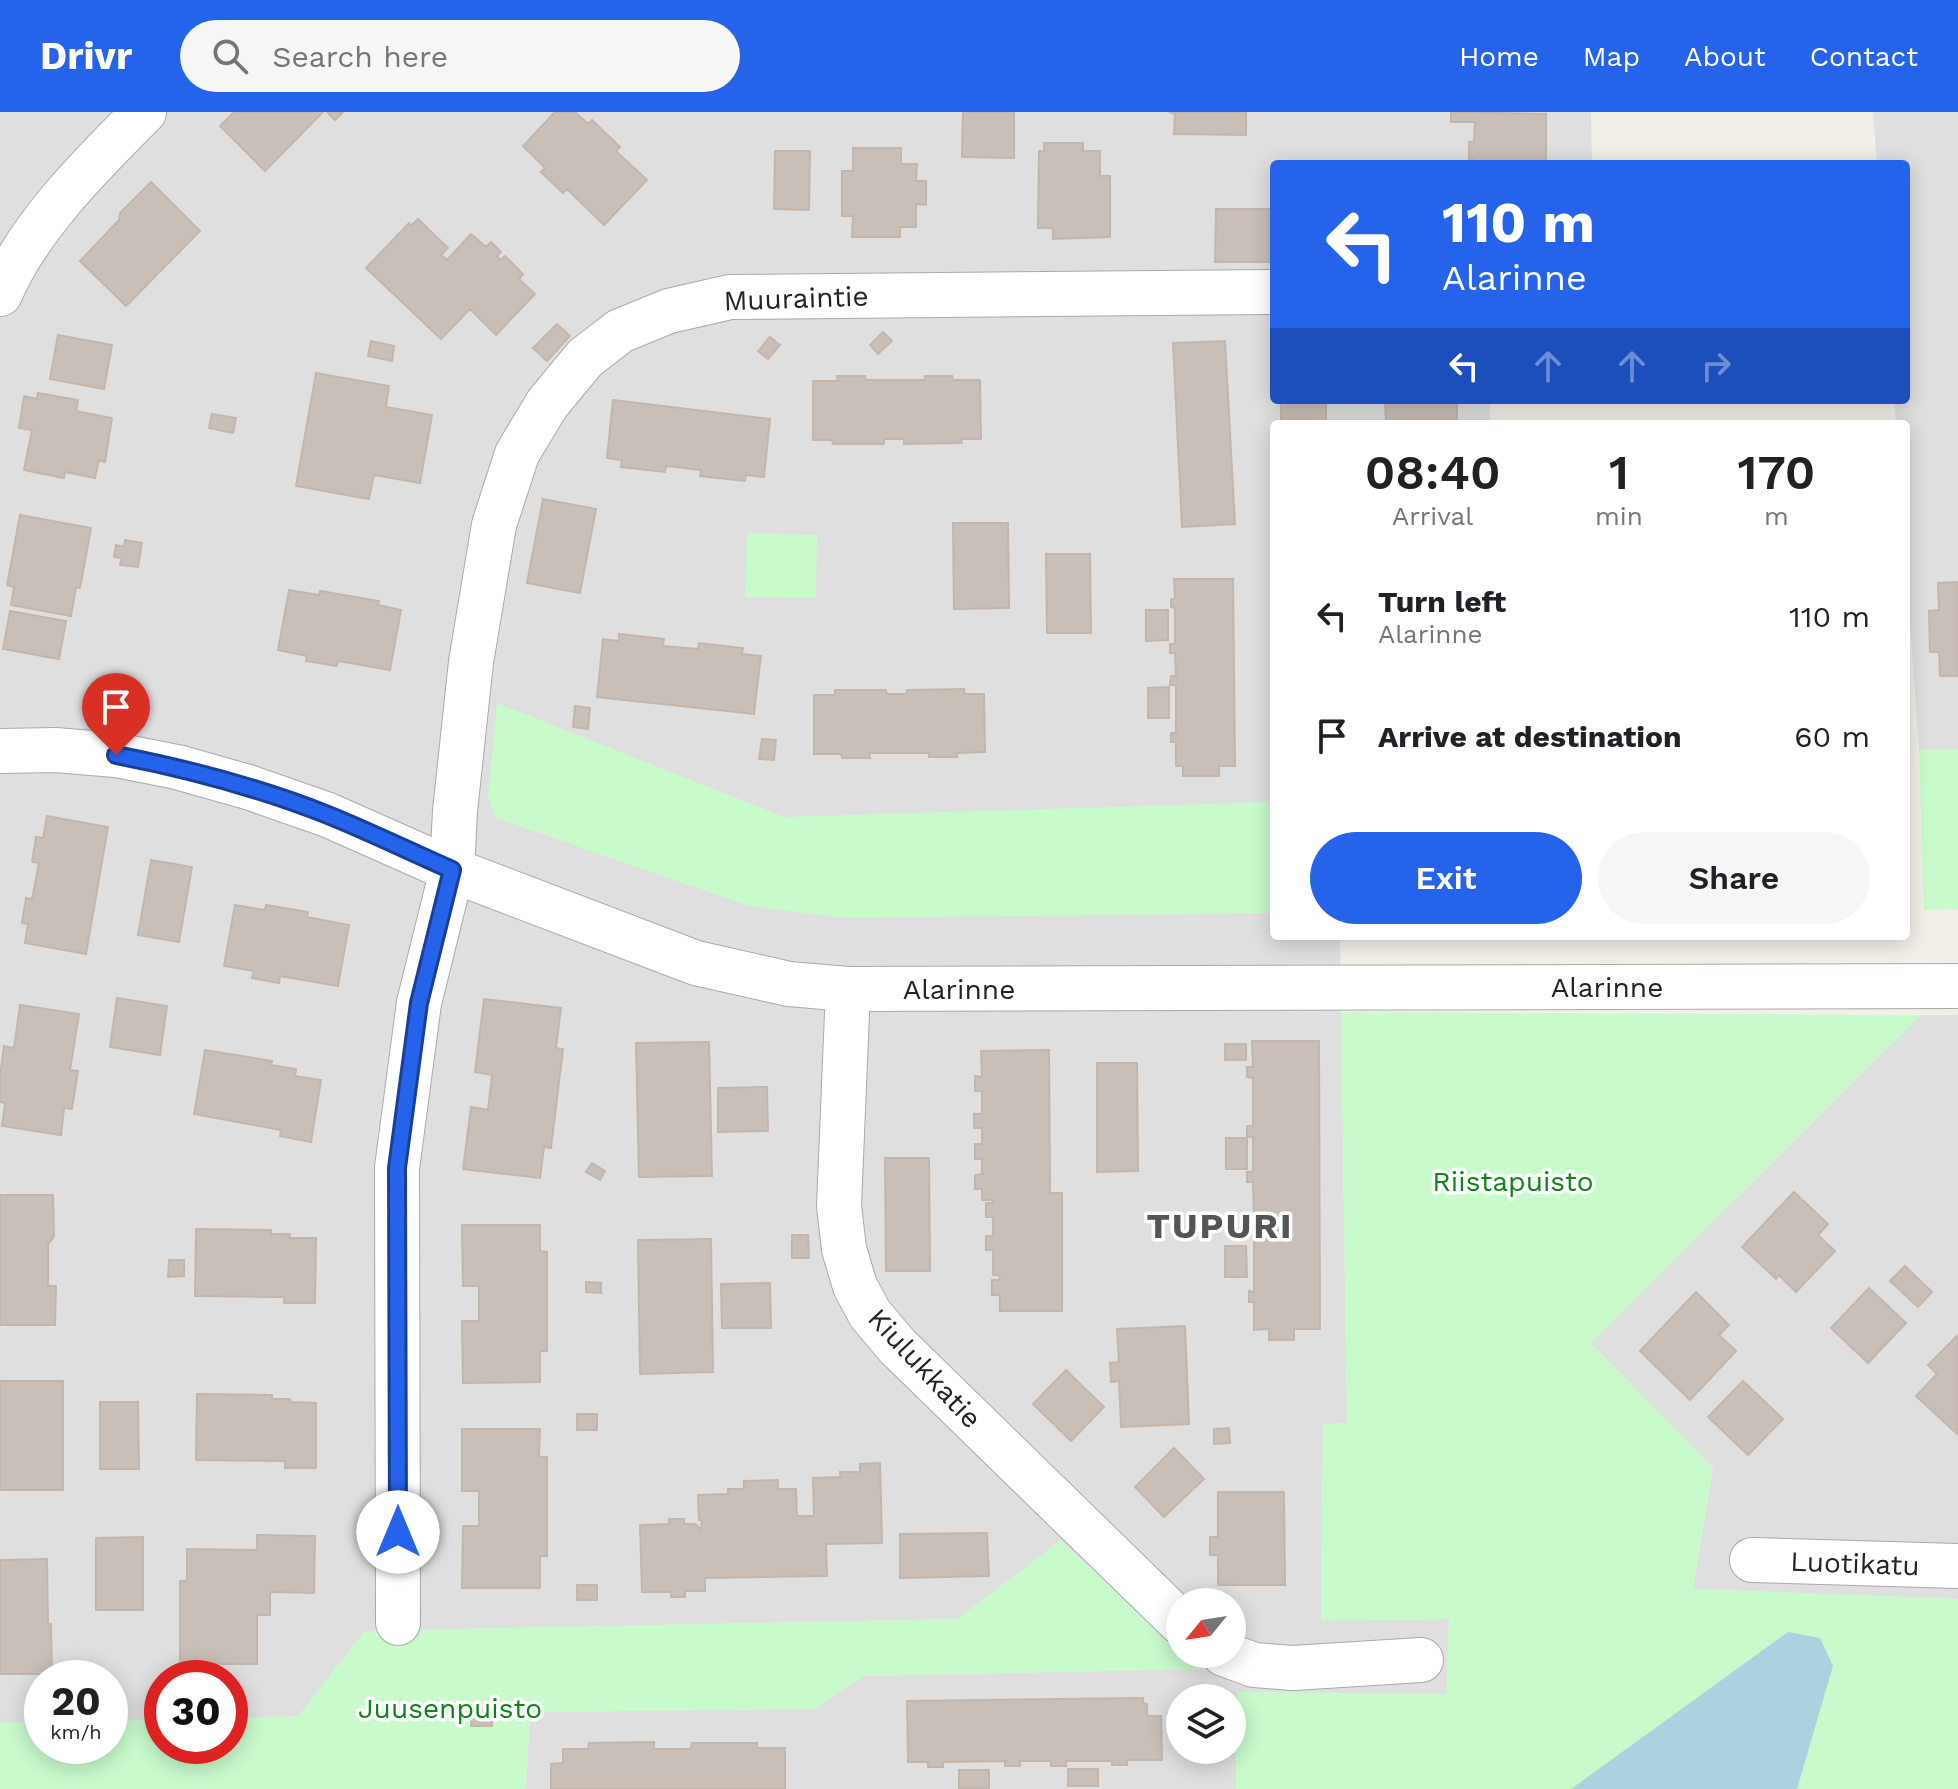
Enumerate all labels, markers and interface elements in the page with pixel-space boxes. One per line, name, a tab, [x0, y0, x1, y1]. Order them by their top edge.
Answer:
search box	[180, 20, 740, 92]
text: Drivr	[40, 34, 132, 78]
icon: search	[208, 34, 252, 78]
text: Search here	[272, 39, 448, 74]
text: Home	[1459, 40, 1539, 73]
text: Map	[1583, 40, 1640, 73]
text: About	[1684, 40, 1766, 73]
text: Contact	[1810, 40, 1918, 73]
text: 110 m	[1442, 190, 1595, 256]
icon: left	[1310, 192, 1414, 296]
text: Alarinne	[1442, 257, 1587, 299]
street label: Muuraintie	[723, 279, 869, 318]
icon: left	[1442, 344, 1486, 388]
icon: ahead	[1526, 344, 1570, 388]
icon: ahead	[1610, 344, 1654, 388]
icon: right	[1694, 344, 1738, 388]
text: 08:40	[1365, 444, 1500, 501]
text: 1	[1609, 444, 1629, 501]
text: 170	[1738, 444, 1815, 501]
text: Arrival	[1392, 501, 1473, 531]
text: min	[1595, 501, 1643, 531]
text: m	[1764, 501, 1789, 531]
text: Turn left	[1378, 584, 1506, 619]
icon: left	[1310, 594, 1354, 638]
text: 110 m	[1789, 599, 1870, 634]
text: Alarinne	[1378, 619, 1483, 649]
pin	[82, 673, 150, 755]
icon: arrive	[94, 685, 138, 729]
icon: arrive	[1310, 714, 1354, 758]
text: Arrive at destination	[1378, 719, 1682, 754]
text: 60 m	[1794, 719, 1870, 754]
button: Exit	[1310, 832, 1582, 924]
button: Share	[1598, 832, 1870, 924]
street label: Alarinne	[1551, 971, 1663, 1004]
street label: Alarinne	[903, 973, 1015, 1006]
park label: Riistapuisto	[1432, 1165, 1594, 1198]
district label: TUPURI	[1147, 1205, 1293, 1247]
street label: Kiulukkatie	[861, 1302, 988, 1435]
position arrow	[356, 1490, 440, 1574]
street label: Luotikatu	[1790, 1545, 1920, 1582]
north arrow	[1166, 1588, 1246, 1668]
map controls	[1166, 1588, 1246, 1764]
speed limit sign: 30	[144, 1660, 248, 1764]
text: 20	[51, 1678, 101, 1725]
button: layers	[1166, 1684, 1246, 1764]
park label: Juusenpuisto	[358, 1692, 542, 1725]
text: km/h	[50, 1720, 102, 1744]

